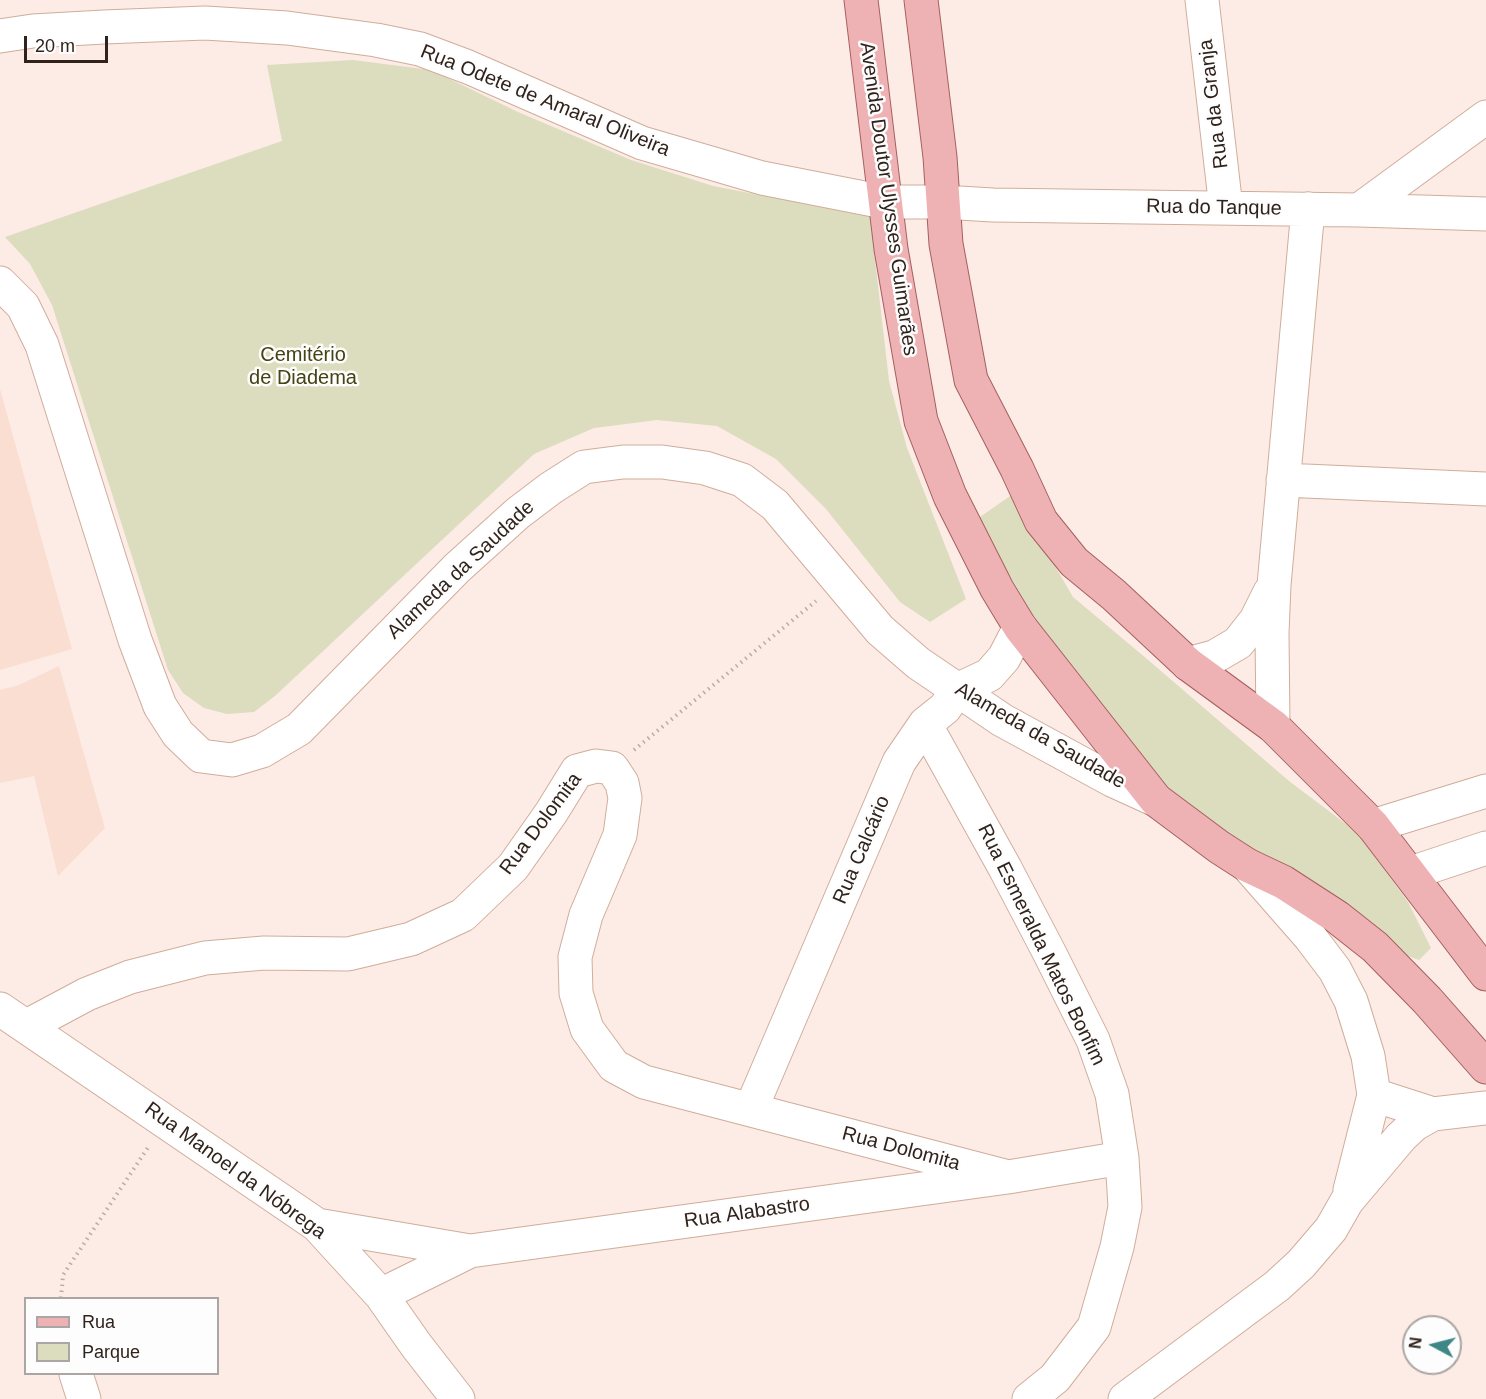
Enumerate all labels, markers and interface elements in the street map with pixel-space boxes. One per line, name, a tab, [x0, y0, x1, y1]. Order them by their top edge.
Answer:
scale bar	[27, 24, 111, 62]
text: 20 m	[35, 36, 75, 56]
street label: Rua da Granja	[1194, 38, 1234, 170]
street label: Rua Odete de Amaral Oliveira	[417, 40, 673, 162]
street label: Avenida Doutor Ulysses Guimarães	[854, 41, 922, 357]
street label: Rua do Tanque	[1146, 195, 1282, 221]
park label: Cemitério de Diadema	[249, 343, 357, 390]
street label: Alameda da Saudade	[382, 496, 540, 644]
street label: Alameda da Saudade	[951, 678, 1129, 794]
street label: Rua Dolomita	[495, 768, 587, 880]
street label: Rua Calcário	[828, 792, 896, 908]
street label: Rua Esmeralda Matos Bonfim	[972, 820, 1110, 1070]
street label: Rua Manoel da Nóbrega	[140, 1097, 330, 1245]
street label: Rua Dolomita	[839, 1122, 963, 1176]
street label: Rua Alabastro	[683, 1192, 811, 1234]
legend	[24, 1297, 219, 1375]
text: Rua	[82, 1312, 115, 1332]
north arrow	[1402, 1315, 1462, 1375]
text: N	[1406, 1336, 1425, 1350]
text: Parque	[82, 1342, 140, 1362]

